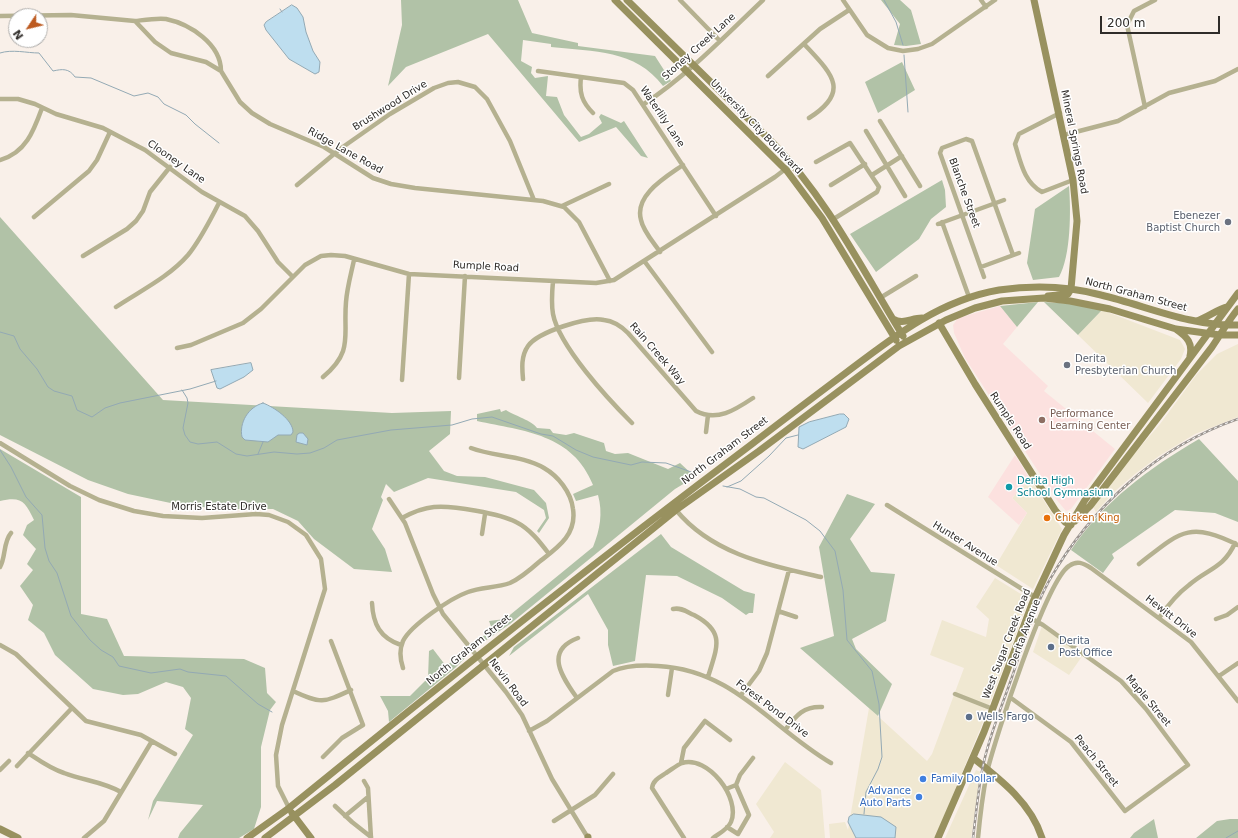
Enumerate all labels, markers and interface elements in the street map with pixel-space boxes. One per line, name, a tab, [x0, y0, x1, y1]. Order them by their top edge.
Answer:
north arrow	[8, 8, 48, 48]
scale bar	[1102, 8, 1222, 34]
street label: Stoney Creek Lane	[660, 11, 738, 83]
text: 200 m	[1107, 16, 1145, 30]
text: N	[11, 27, 27, 42]
street label: University City Boulevard	[708, 77, 804, 177]
street label: Brushwood Drive	[351, 78, 429, 134]
street label: Waterlily Lane	[637, 84, 687, 150]
street label: Mineral Springs Road	[1058, 89, 1090, 195]
street label: Ridge Lane Road	[305, 125, 385, 177]
street label: Clooney Lane	[145, 138, 207, 186]
street label: Blanche Street	[946, 156, 982, 230]
place label: Ebenezer Baptist Church	[1146, 210, 1220, 234]
marker: Ebenezer Baptist Church	[1223, 217, 1233, 227]
street label: Rumple Road	[453, 259, 519, 275]
street label: North Graham Street	[1084, 276, 1188, 314]
street label: Rain Creek Way	[627, 320, 687, 388]
place label: Derita Presbyterian Church	[1075, 353, 1176, 376]
marker: Derita Presbyterian Church	[1062, 360, 1072, 370]
street label: Rumple Road	[987, 390, 1033, 452]
place label: Performance Learning Center	[1050, 408, 1130, 432]
street label: North Graham Street	[679, 415, 771, 487]
marker: Performance Learning Center	[1037, 415, 1047, 425]
place label: Derita High School Gymnasium	[1017, 475, 1113, 498]
marker: Derita High School Gymnasium	[1004, 482, 1014, 492]
street label: Morris Estate Drive	[171, 501, 267, 513]
place label: Chicken King	[1055, 512, 1120, 524]
marker: Chicken King	[1042, 513, 1052, 523]
street label: Hunter Avenue	[930, 519, 1000, 569]
street label: West Sugar Creek Road	[980, 587, 1034, 701]
street label: Hewitt Drive	[1143, 593, 1199, 641]
street label: Derita Avenue	[1007, 598, 1043, 668]
street label: North Graham Street	[424, 612, 514, 688]
place label: Derita Post Office	[1059, 635, 1112, 658]
marker: Derita Post Office	[1046, 642, 1056, 652]
street label: Nevin Road	[486, 657, 530, 709]
street label: Maple Street	[1123, 673, 1173, 729]
street label: Forest Pond Drive	[733, 678, 811, 740]
place label: Wells Fargo	[977, 711, 1034, 723]
marker: Wells Fargo	[964, 712, 974, 722]
street label: Peach Street	[1071, 733, 1121, 789]
place label: Family Dollar	[931, 773, 996, 785]
marker: Family Dollar	[918, 774, 928, 784]
place label: Advance Auto Parts	[860, 785, 911, 808]
marker: Advance Auto Parts	[914, 792, 924, 802]

